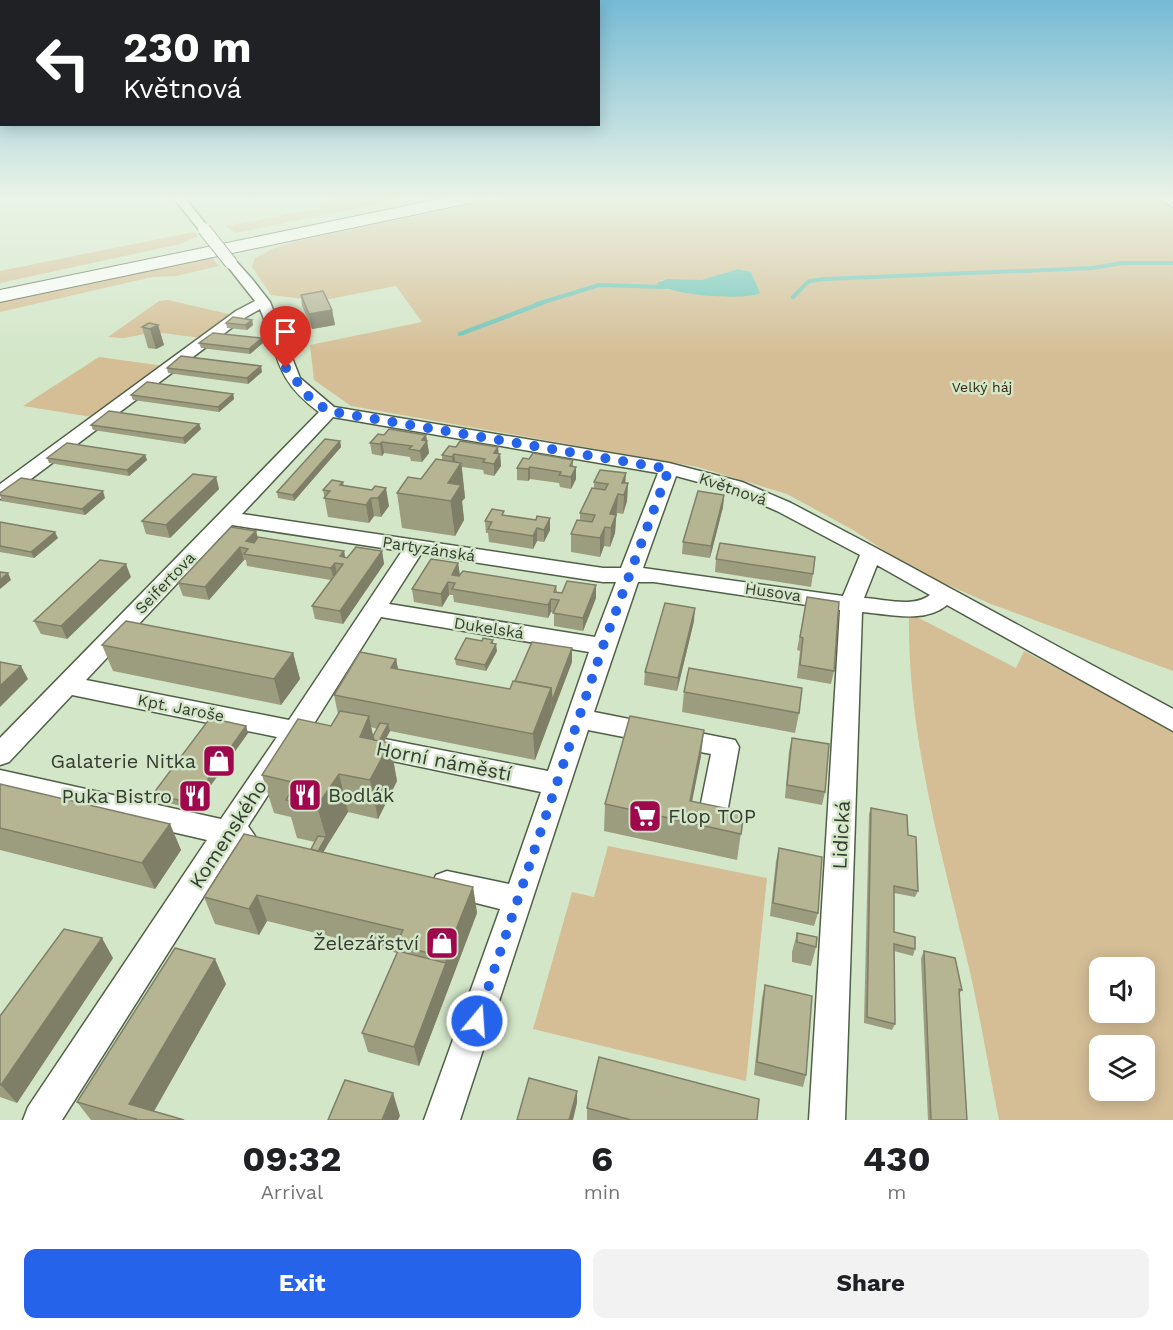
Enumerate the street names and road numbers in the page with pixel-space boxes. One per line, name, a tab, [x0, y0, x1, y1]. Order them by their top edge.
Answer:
street label: Květnová	[697, 469, 769, 509]
street label: Partyzánská	[381, 532, 477, 566]
street label: Seifertova	[131, 548, 199, 618]
street label: Husova	[744, 579, 802, 605]
street label: Dukelská	[453, 613, 525, 643]
street label: Kpt. Jaroše	[136, 690, 226, 726]
street label: Horní náměstí	[374, 736, 514, 786]
street label: Komenského	[184, 775, 272, 893]
street label: Lidická	[827, 800, 855, 870]

